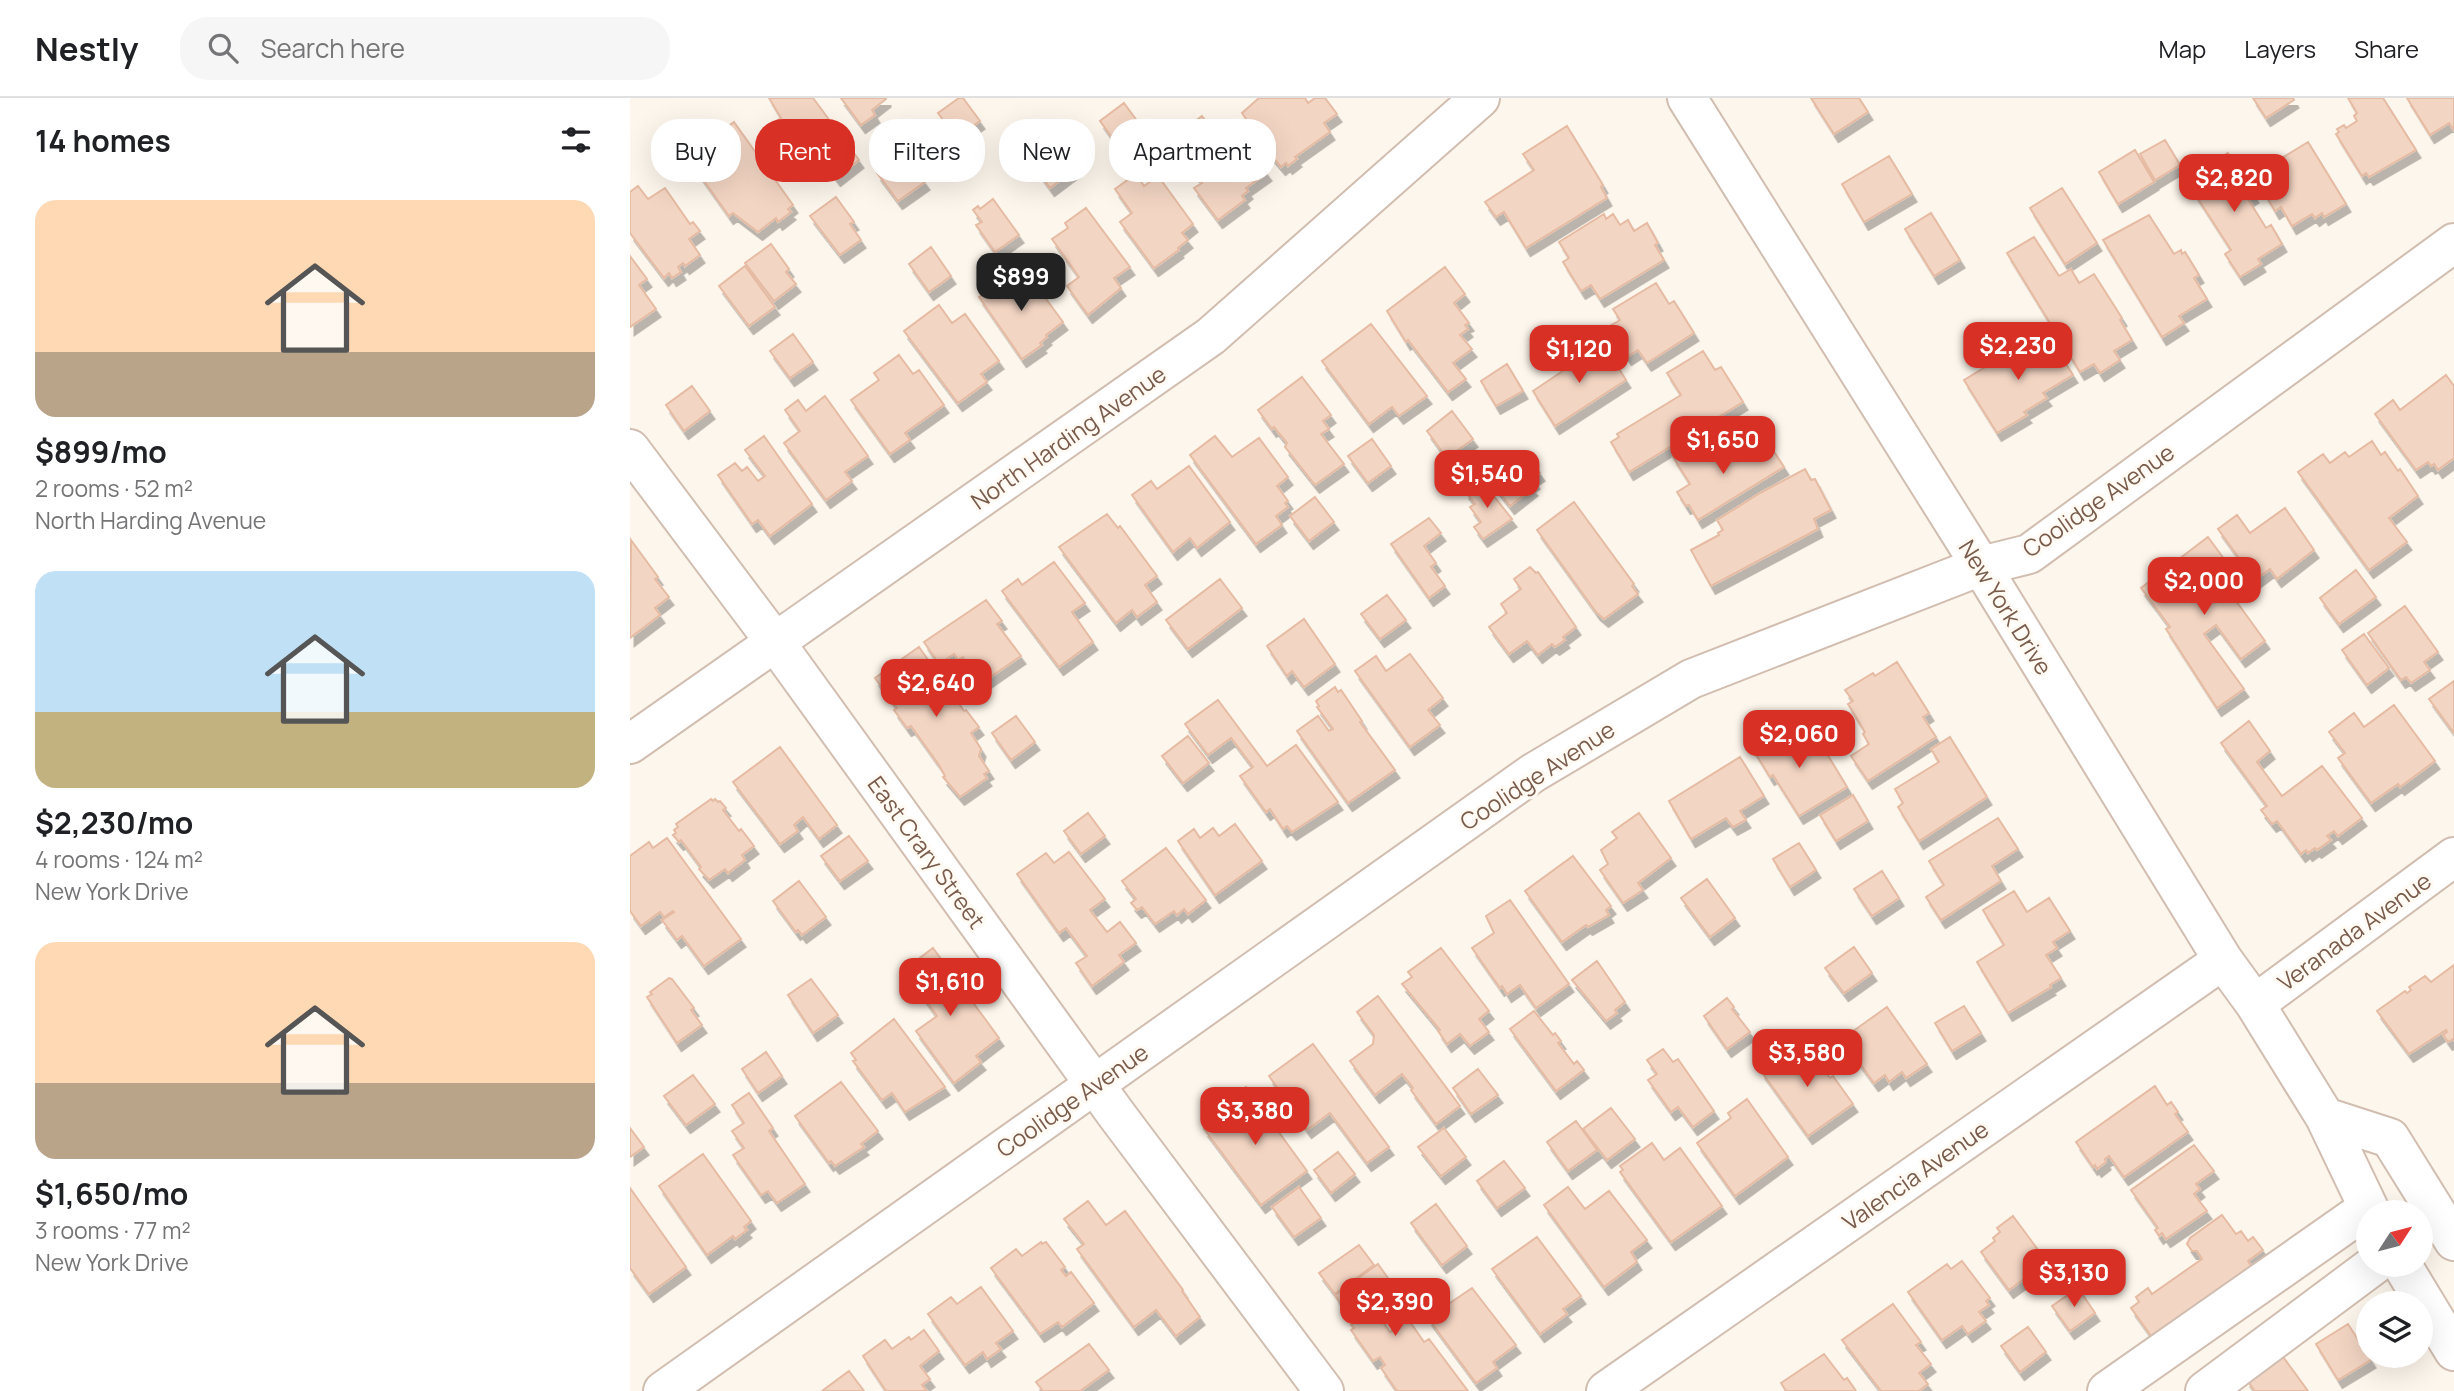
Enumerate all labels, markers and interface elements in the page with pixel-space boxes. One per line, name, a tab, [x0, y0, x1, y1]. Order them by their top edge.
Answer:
search box	[180, 17, 670, 80]
text: Nestly	[35, 26, 138, 71]
icon: search	[204, 29, 242, 67]
text: Search here	[260, 30, 405, 66]
text: Map	[2159, 32, 2206, 65]
text: Layers	[2244, 32, 2316, 65]
text: Share	[2354, 32, 2419, 65]
chip: Buy	[651, 119, 741, 182]
chip: Rent	[755, 119, 855, 182]
chip: Filters	[869, 119, 985, 182]
chip: New	[999, 119, 1095, 182]
chip: Apartment	[1109, 119, 1276, 182]
text: 14 homes	[35, 120, 171, 161]
icon: filters	[557, 121, 595, 159]
pin: $2,820	[2177, 155, 2291, 214]
text: $2,820	[2195, 161, 2273, 193]
icon: home	[252, 245, 378, 371]
pin: $899	[980, 254, 1062, 313]
text: $899	[992, 260, 1050, 292]
pin: $2,230	[1961, 322, 2075, 382]
pin: $1,120	[1522, 326, 1636, 385]
text: $2,230	[1979, 329, 2057, 361]
text: $1,120	[1546, 332, 1612, 364]
street label: North Harding Avenue	[964, 358, 1172, 516]
pin: $1,650	[1666, 416, 1780, 476]
text: $1,650	[1686, 423, 1760, 455]
text: $899/mo	[35, 431, 167, 472]
street label: Coolidge Avenue	[2016, 436, 2180, 564]
pin: $1,540	[1430, 450, 1544, 510]
text: $1,540	[1450, 457, 1524, 489]
text: 2 rooms · 52 m²	[35, 472, 193, 504]
text: North Harding Avenue	[35, 504, 266, 536]
street label: New York Drive	[1952, 533, 2060, 681]
pin: $2,000	[2147, 558, 2261, 617]
text: $2,000	[2164, 564, 2244, 596]
icon: home	[252, 616, 378, 742]
pin: $2,640	[879, 660, 993, 719]
text: $2,640	[897, 666, 975, 698]
pin: $2,060	[1742, 710, 1856, 770]
street label: Coolidge Avenue	[1453, 713, 1621, 837]
text: $2,060	[1759, 717, 1839, 749]
street label: East Crary Street	[861, 769, 993, 935]
text: $2,230/mo	[35, 802, 193, 843]
text: 4 rooms · 124 m²	[35, 843, 203, 875]
street label: Veranada Avenue	[2271, 864, 2437, 998]
text: New York Drive	[35, 875, 189, 907]
pin: $1,610	[893, 958, 1007, 1018]
text: $1,610	[915, 965, 985, 997]
icon: home	[252, 987, 378, 1113]
pin: $3,580	[1750, 1030, 1864, 1089]
street label: Coolidge Avenue	[990, 1036, 1154, 1164]
text: $3,580	[1768, 1036, 1846, 1068]
pin: $3,380	[1198, 1088, 1312, 1147]
text: $3,380	[1216, 1094, 1294, 1126]
street label: Valencia Avenue	[1836, 1113, 1994, 1237]
text: $1,650/mo	[35, 1173, 188, 1214]
north arrow	[2356, 1200, 2432, 1278]
map controls	[2356, 1200, 2433, 1368]
text: 3 rooms · 77 m²	[35, 1214, 191, 1246]
text: New York Drive	[35, 1246, 189, 1278]
pin: $3,130	[2017, 1250, 2131, 1309]
text: $3,130	[2039, 1256, 2109, 1288]
pin: $2,390	[1338, 1278, 1452, 1338]
text: $2,390	[1356, 1285, 1434, 1317]
button: layers	[2356, 1291, 2433, 1368]

